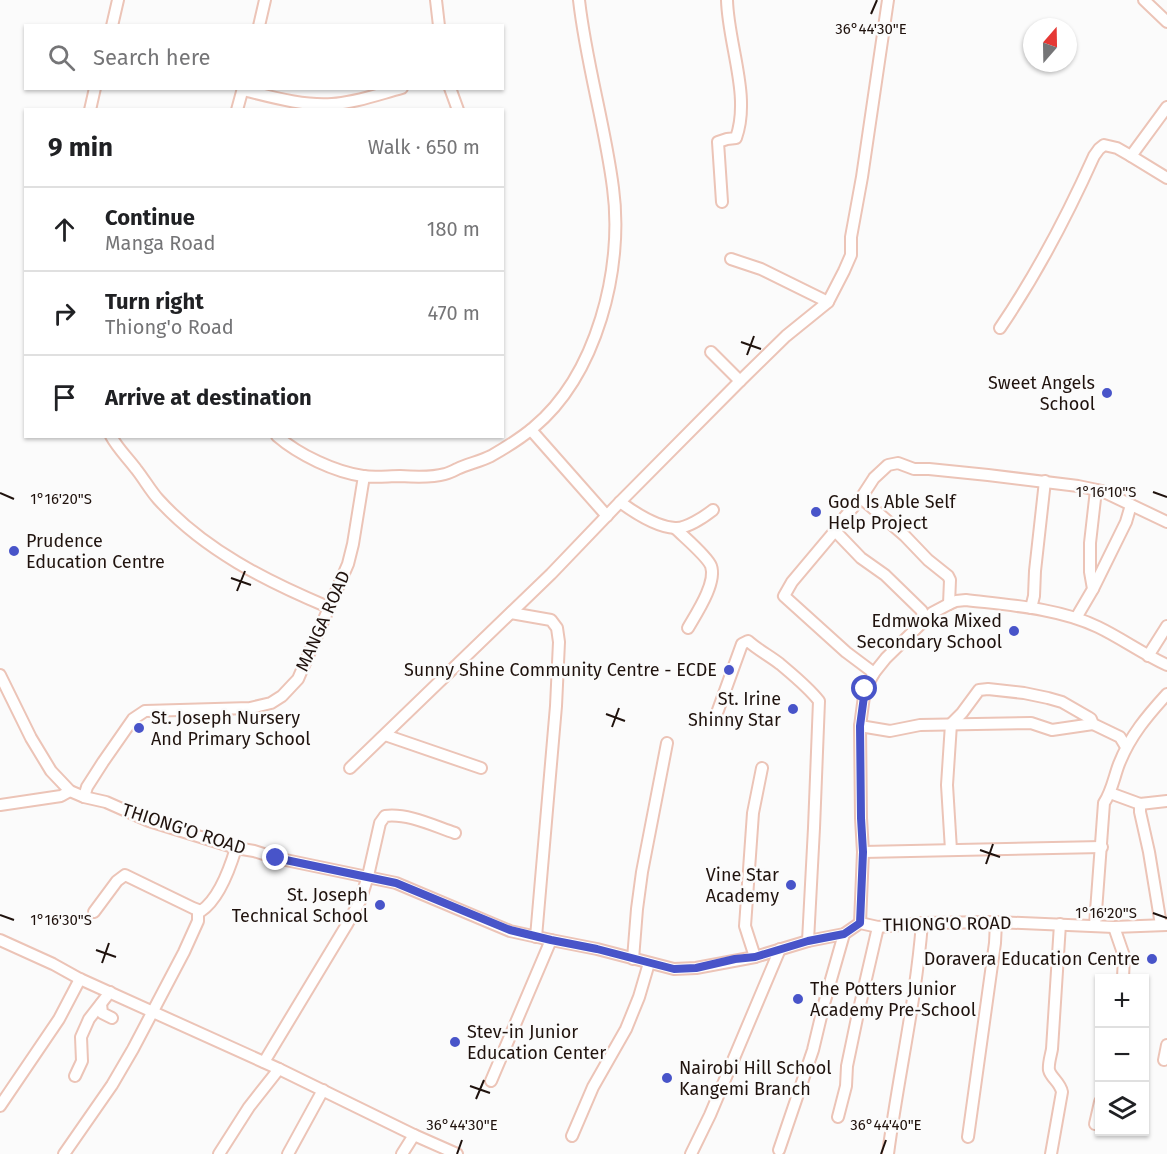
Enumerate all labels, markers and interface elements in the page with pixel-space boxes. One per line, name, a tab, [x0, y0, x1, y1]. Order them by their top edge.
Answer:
north arrow	[1023, 18, 1077, 72]
text: 36°44'30"E	[835, 20, 907, 38]
search box	[24, 24, 504, 90]
icon: search	[45, 41, 78, 74]
text: Search here	[93, 44, 211, 71]
text: 9 min	[48, 132, 113, 163]
text: Walk · 650 m	[368, 135, 480, 159]
text: Continue	[105, 204, 195, 231]
icon: ahead	[48, 213, 81, 246]
text: 180 m	[427, 217, 480, 241]
text: Manga Road	[105, 231, 215, 255]
text: Turn right	[105, 288, 204, 315]
icon: right	[48, 297, 81, 330]
text: 470 m	[428, 301, 480, 325]
text: Thiong'o Road	[105, 315, 234, 339]
place label: Sweet Angels School	[988, 372, 1095, 415]
icon: arrive	[48, 381, 81, 414]
text: Arrive at destination	[105, 384, 312, 411]
marker: Sweet Angels School	[1100, 386, 1114, 400]
text: 1°16'10"S	[1076, 483, 1136, 501]
text: 1°16'20"S	[30, 490, 92, 508]
place label: God Is Able Self Help Project	[828, 491, 958, 534]
marker: God Is Able Self Help Project	[809, 505, 823, 519]
place label: Prudence Education Centre	[26, 530, 165, 573]
marker: Prudence Education Centre	[7, 544, 21, 558]
street label: MANGA ROAD	[291, 567, 355, 675]
place label: Edmwoka Mixed Secondary School	[857, 610, 1002, 653]
marker: Edmwoka Mixed Secondary School	[1007, 624, 1021, 638]
place label: Sunny Shine Community Centre - ECDE	[404, 659, 717, 681]
marker: Sunny Shine Community Centre - ECDE	[722, 663, 736, 677]
route start	[851, 675, 877, 701]
place label: St. Irine Shinny Star	[688, 688, 781, 731]
marker: St. Irine Shinny Star	[786, 702, 800, 716]
place label: St. Joseph Nursery And Primary School	[151, 707, 311, 750]
marker: St. Joseph Nursery And Primary School	[132, 721, 146, 735]
street label: THIONG'O ROAD	[119, 799, 249, 859]
route end	[262, 844, 288, 870]
place label: Vine Star Academy	[706, 864, 779, 907]
marker: Vine Star Academy	[784, 878, 798, 892]
place label: St. Joseph Technical School	[232, 884, 368, 927]
marker: St. Joseph Technical School	[373, 898, 387, 912]
text: 1°16'20"S	[1075, 904, 1137, 922]
text: 1°16'30"S	[30, 911, 92, 929]
street label: THIONG'O ROAD	[882, 912, 1012, 936]
place label: Doravera Education Centre	[924, 948, 1140, 970]
marker: Doravera Education Centre	[1145, 952, 1159, 966]
map controls	[1095, 974, 1149, 1136]
button: +	[1095, 974, 1149, 1028]
place label: The Potters Junior Academy Pre-School	[810, 978, 976, 1021]
marker: The Potters Junior Academy Pre-School	[791, 992, 805, 1006]
place label: Stev-in Junior Education Center	[467, 1021, 606, 1064]
button: −	[1095, 1028, 1149, 1082]
marker: Stev-in Junior Education Center	[448, 1035, 462, 1049]
place label: Nairobi Hill School Kangemi Branch	[679, 1057, 832, 1100]
marker: Nairobi Hill School Kangemi Branch	[660, 1071, 674, 1085]
button: layers	[1095, 1082, 1149, 1136]
text: 36°44'30"E	[426, 1116, 498, 1134]
text: 36°44'40"E	[850, 1116, 922, 1134]

